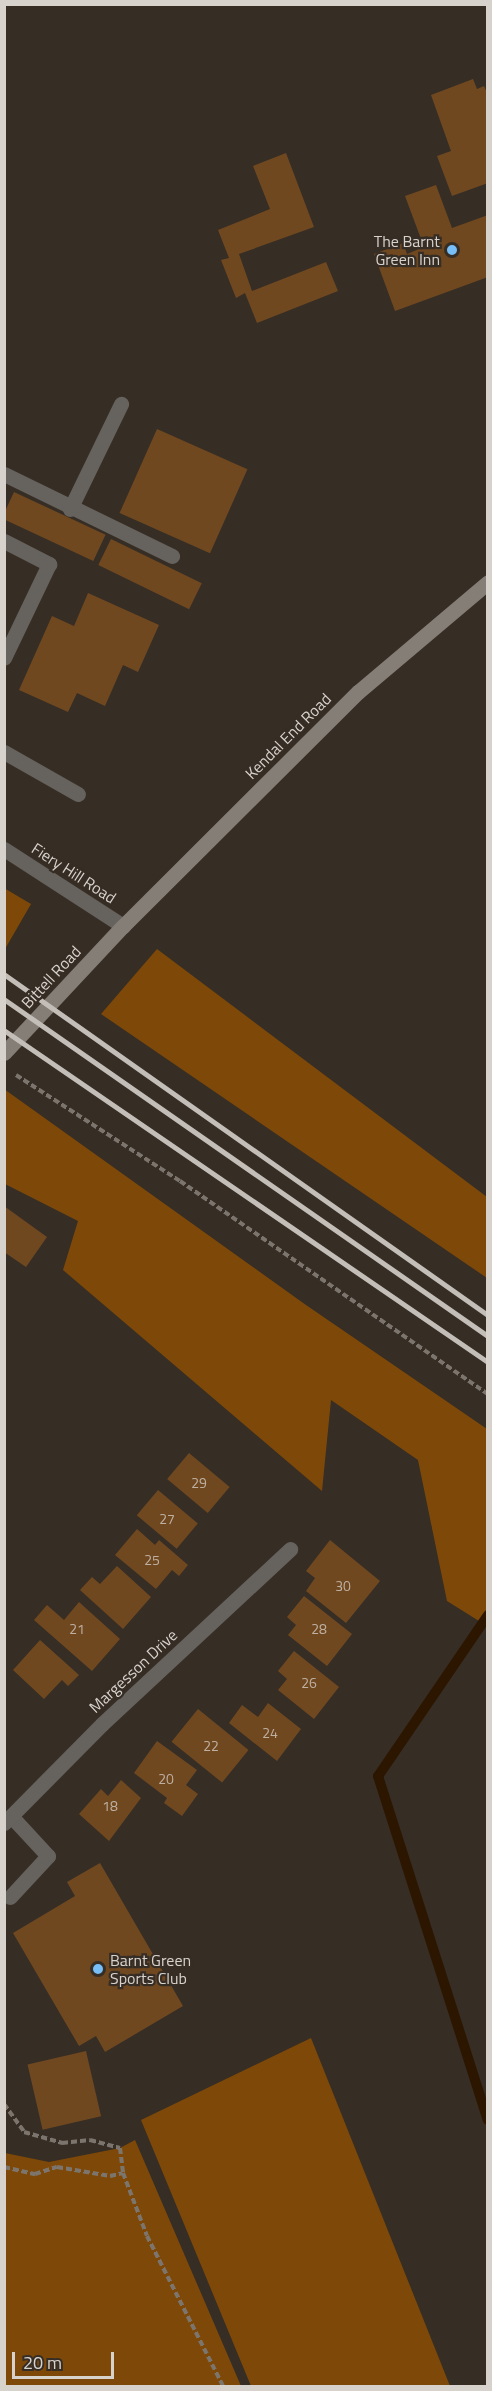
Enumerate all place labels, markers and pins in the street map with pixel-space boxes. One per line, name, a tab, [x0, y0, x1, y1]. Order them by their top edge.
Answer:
place label: The Barnt Green Inn	[374, 231, 440, 269]
marker: The Barnt Green Inn	[445, 243, 459, 257]
place label: Barnt Green Sports Club	[110, 1950, 191, 1988]
marker: Barnt Green Sports Club	[91, 1962, 105, 1976]

